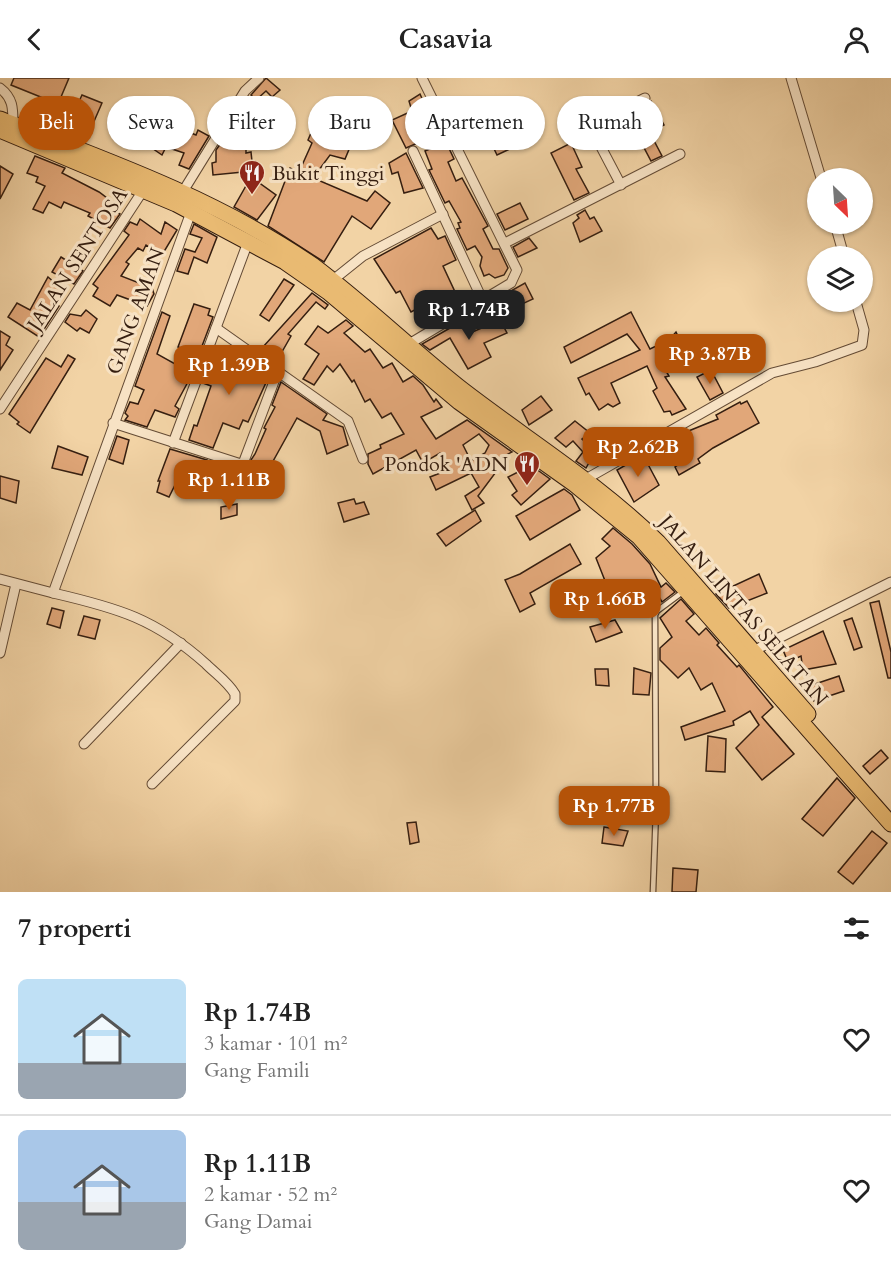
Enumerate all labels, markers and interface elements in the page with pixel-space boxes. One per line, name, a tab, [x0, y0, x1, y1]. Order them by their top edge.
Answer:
text: Casavia	[399, 21, 492, 58]
icon: back	[18, 23, 51, 56]
icon: person	[840, 23, 873, 56]
chip: Beli	[18, 96, 95, 150]
chip: Sewa	[107, 96, 195, 150]
chip: Filter	[207, 96, 296, 150]
chip: Baru	[308, 96, 393, 150]
chip: Apartemen	[405, 96, 545, 150]
chip: Rumah	[557, 96, 663, 150]
restaurant icon: Bukit Tinggi	[237, 158, 267, 196]
place label: Bukit Tinggi	[272, 160, 385, 187]
north arrow	[807, 168, 873, 234]
map controls	[807, 168, 873, 312]
street label: JALAN SENTOSA	[19, 182, 134, 338]
street label: GANG AMAN	[100, 244, 171, 378]
button: layers	[807, 246, 873, 312]
pin: Rp 1.74B	[407, 290, 531, 341]
text: Rp 1.74B	[428, 296, 510, 323]
pin: Rp 3.87B	[648, 334, 772, 385]
text: Rp 3.87B	[669, 340, 751, 367]
pin: Rp 1.39B	[167, 345, 291, 396]
text: Rp 1.39B	[188, 351, 270, 378]
pin: Rp 2.62B	[576, 427, 700, 478]
text: Rp 2.62B	[597, 433, 679, 460]
restaurant icon: Pondok 'ADN	[512, 449, 542, 487]
place label: Pondok 'ADN	[384, 451, 508, 478]
pin: Rp 1.11B	[167, 460, 291, 511]
text: Rp 1.11B	[188, 466, 270, 493]
street label: JALAN LINTAS SELATAN	[651, 507, 834, 712]
pin: Rp 1.66B	[543, 579, 667, 630]
text: Rp 1.66B	[564, 585, 646, 612]
pin: Rp 1.77B	[552, 786, 676, 837]
text: Rp 1.77B	[573, 792, 655, 819]
text: 7 properti	[18, 911, 131, 946]
icon: filters	[840, 912, 873, 945]
text: Rp 1.74B	[204, 995, 311, 1030]
icon: home	[66, 1003, 138, 1075]
icon: heart	[840, 1023, 873, 1056]
text: 3 kamar · 101 m²	[204, 1030, 347, 1057]
text: Gang Famili	[204, 1057, 310, 1084]
text: Rp 1.11B	[204, 1146, 311, 1181]
icon: home	[66, 1154, 138, 1226]
icon: heart	[840, 1174, 873, 1207]
text: 2 kamar · 52 m²	[204, 1181, 337, 1208]
text: Gang Damai	[204, 1208, 313, 1235]

